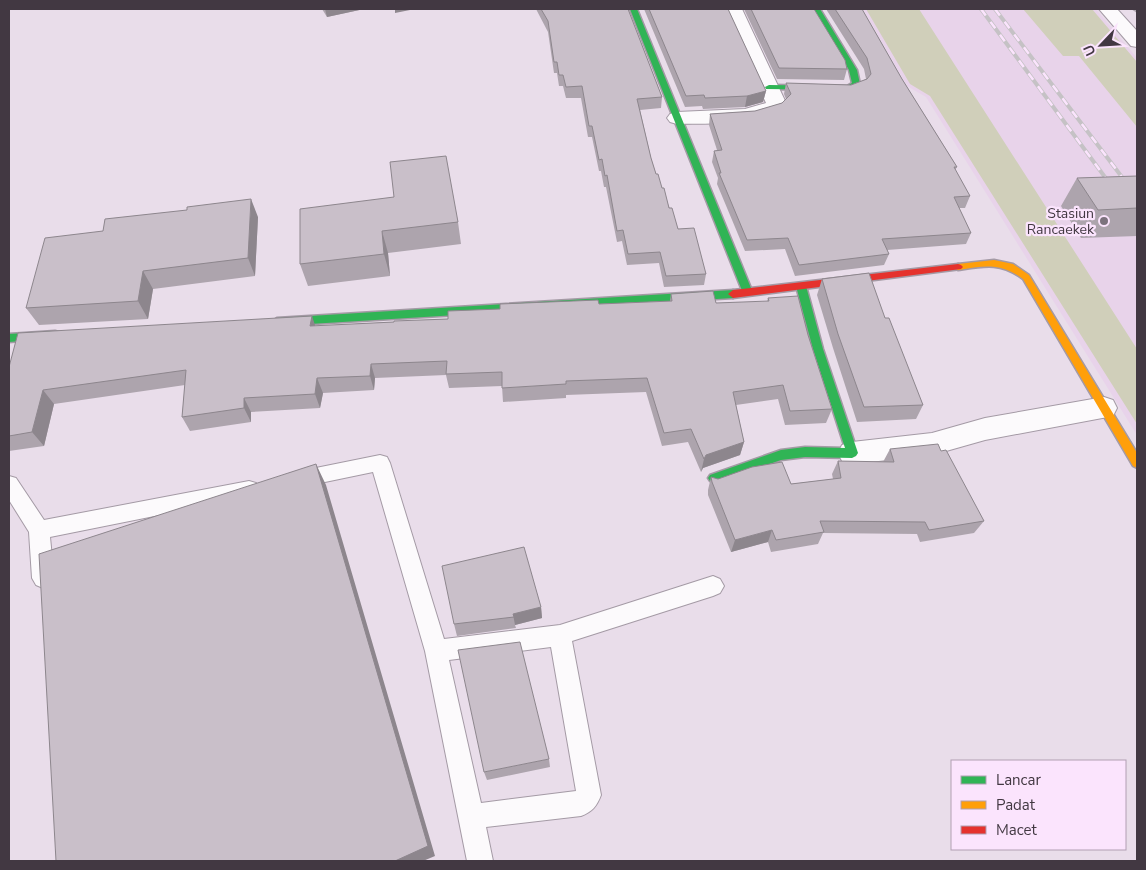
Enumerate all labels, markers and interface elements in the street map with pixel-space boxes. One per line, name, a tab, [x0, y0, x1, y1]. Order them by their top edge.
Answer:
north arrow	[1076, 20, 1126, 70]
text: U	[1079, 42, 1100, 59]
place label: Stasiun Rancaekek	[1027, 204, 1095, 239]
marker: Stasiun Rancaekek	[1098, 215, 1110, 227]
legend	[951, 760, 1126, 850]
text: Lancar	[996, 770, 1041, 790]
text: Padat	[996, 795, 1036, 815]
text: Macet	[996, 820, 1038, 840]

